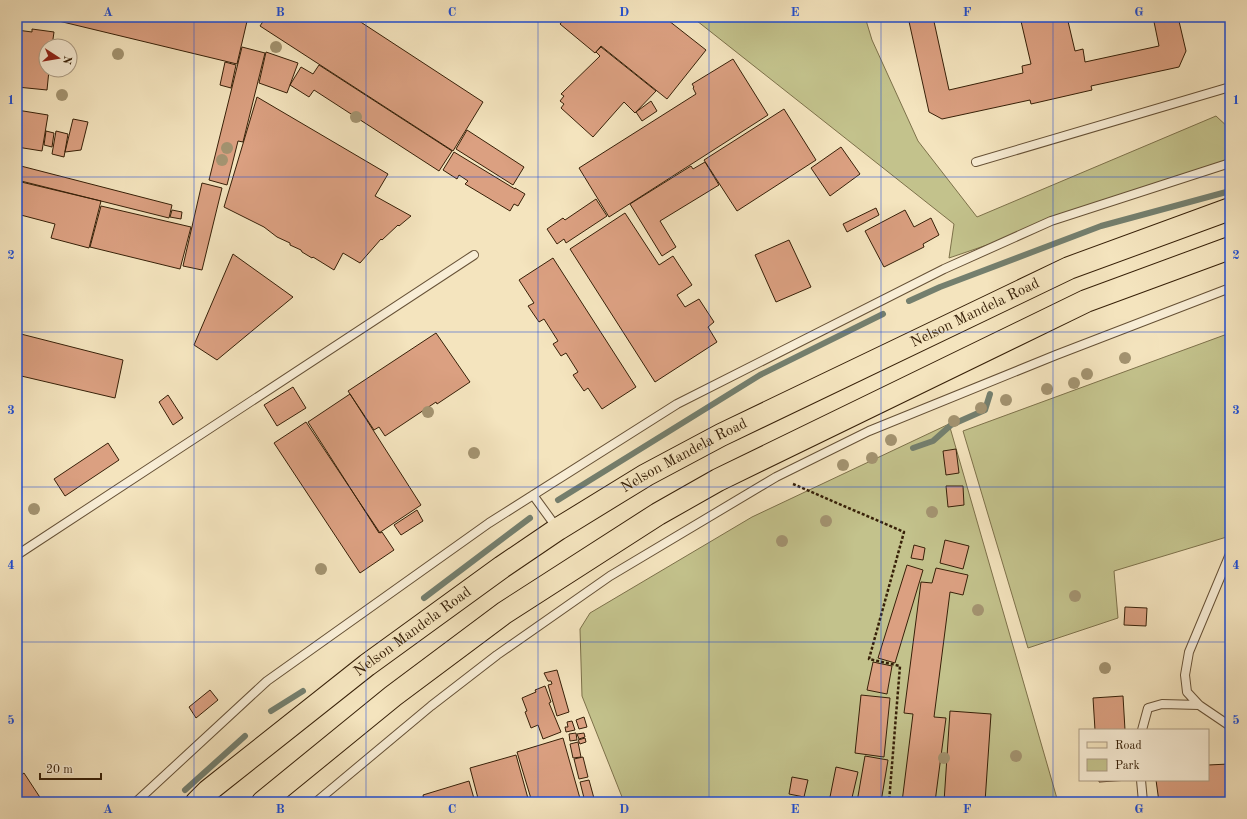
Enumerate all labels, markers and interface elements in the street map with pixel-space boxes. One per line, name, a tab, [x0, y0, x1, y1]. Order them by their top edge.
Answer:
text: A	[103, 6, 113, 19]
text: B	[275, 6, 285, 19]
text: C	[448, 6, 456, 19]
text: D	[619, 6, 629, 19]
text: E	[791, 6, 800, 19]
text: F	[963, 6, 972, 19]
text: G	[1134, 6, 1144, 19]
north arrow	[38, 38, 78, 78]
text: N	[60, 55, 73, 66]
text: 1	[7, 94, 15, 107]
text: 1	[1232, 94, 1240, 107]
text: 2	[7, 249, 15, 262]
text: 2	[1232, 249, 1240, 262]
street label: Nelson Mandela Road	[908, 276, 1042, 350]
text: 3	[7, 404, 15, 417]
text: 3	[1232, 404, 1240, 417]
street label: Nelson Mandela Road	[619, 416, 750, 496]
text: 4	[7, 559, 15, 572]
text: 4	[1232, 559, 1240, 572]
street label: Nelson Mandela Road	[351, 584, 474, 679]
text: 5	[7, 714, 15, 727]
text: 5	[1232, 714, 1240, 727]
legend	[1079, 729, 1209, 781]
text: Road	[1115, 740, 1142, 752]
scale bar	[40, 755, 101, 781]
text: Park	[1115, 760, 1140, 772]
text: 20 m	[46, 764, 73, 776]
text: A	[103, 803, 113, 816]
text: B	[275, 803, 285, 816]
text: C	[448, 803, 456, 816]
text: D	[619, 803, 629, 816]
text: E	[791, 803, 800, 816]
text: F	[963, 803, 972, 816]
text: G	[1134, 803, 1144, 816]

